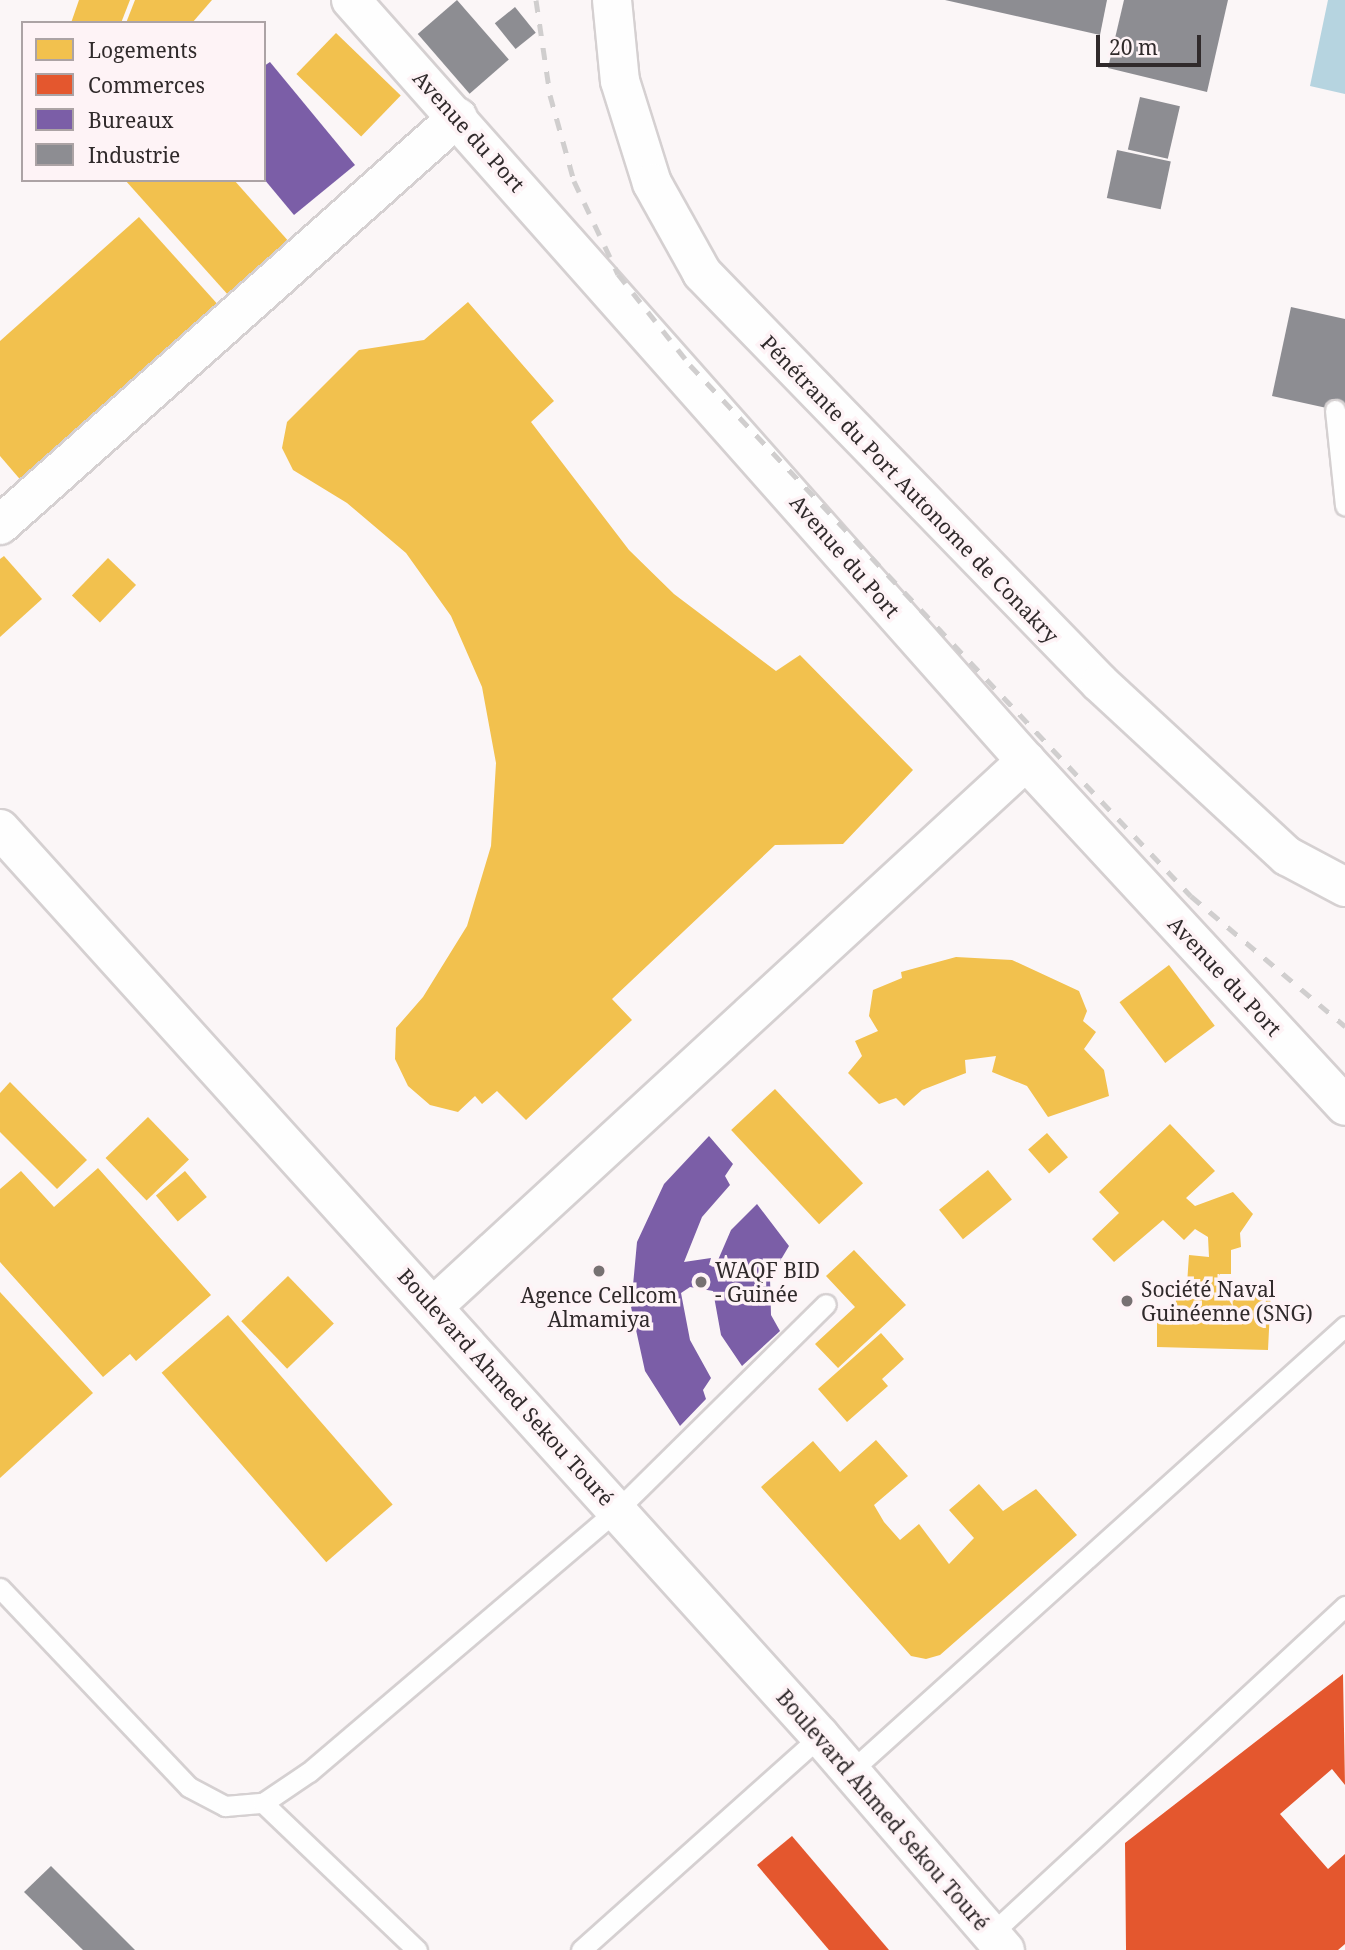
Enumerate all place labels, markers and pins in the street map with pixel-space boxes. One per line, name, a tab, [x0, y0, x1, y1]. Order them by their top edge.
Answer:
place label: WAQF BID - Guinée	[715, 1257, 820, 1307]
marker: Agence Cellcom Almamiya	[591, 1263, 607, 1279]
marker: WAQF BID - Guinée	[693, 1274, 709, 1290]
place label: Société Naval Guinéenne (SNG)	[1141, 1276, 1313, 1326]
place label: Agence Cellcom Almamiya	[521, 1282, 677, 1332]
marker: Société Naval Guinéenne (SNG)	[1119, 1293, 1135, 1309]

